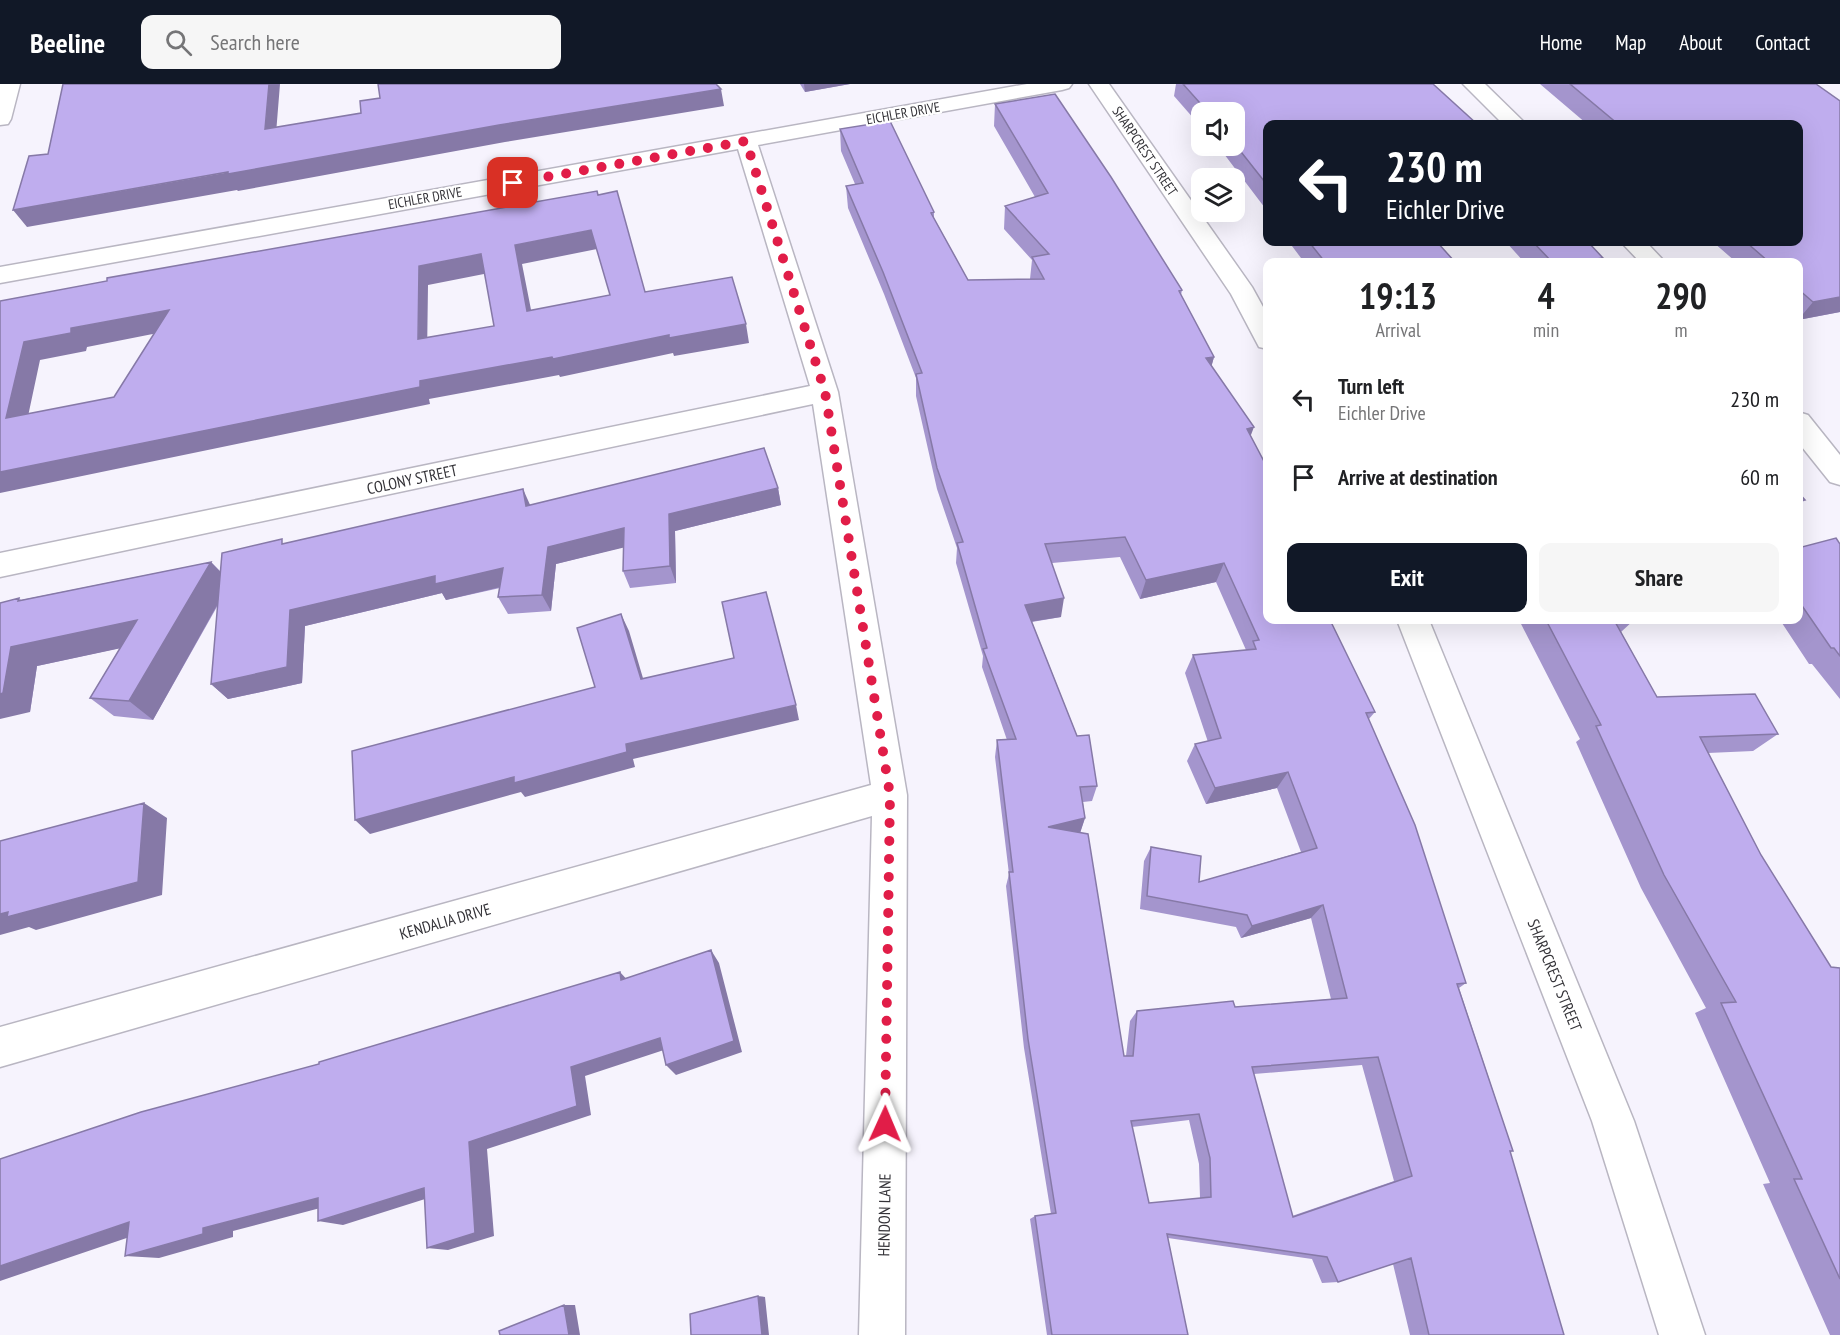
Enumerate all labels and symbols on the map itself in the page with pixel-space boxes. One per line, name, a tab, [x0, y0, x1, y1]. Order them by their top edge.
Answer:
street label: EICHLER DRIVE	[865, 98, 941, 128]
street label: SHARPCREST STREET	[1108, 103, 1182, 200]
pin	[487, 157, 538, 208]
street label: EICHLER DRIVE	[387, 183, 463, 213]
street label: COLONY STREET	[365, 460, 459, 498]
street label: KENDALIA DRIVE	[397, 898, 493, 944]
street label: SHARPCREST STREET	[1523, 916, 1587, 1034]
position arrow	[853, 1092, 917, 1156]
street label: HENDON LANE	[873, 1173, 895, 1257]

